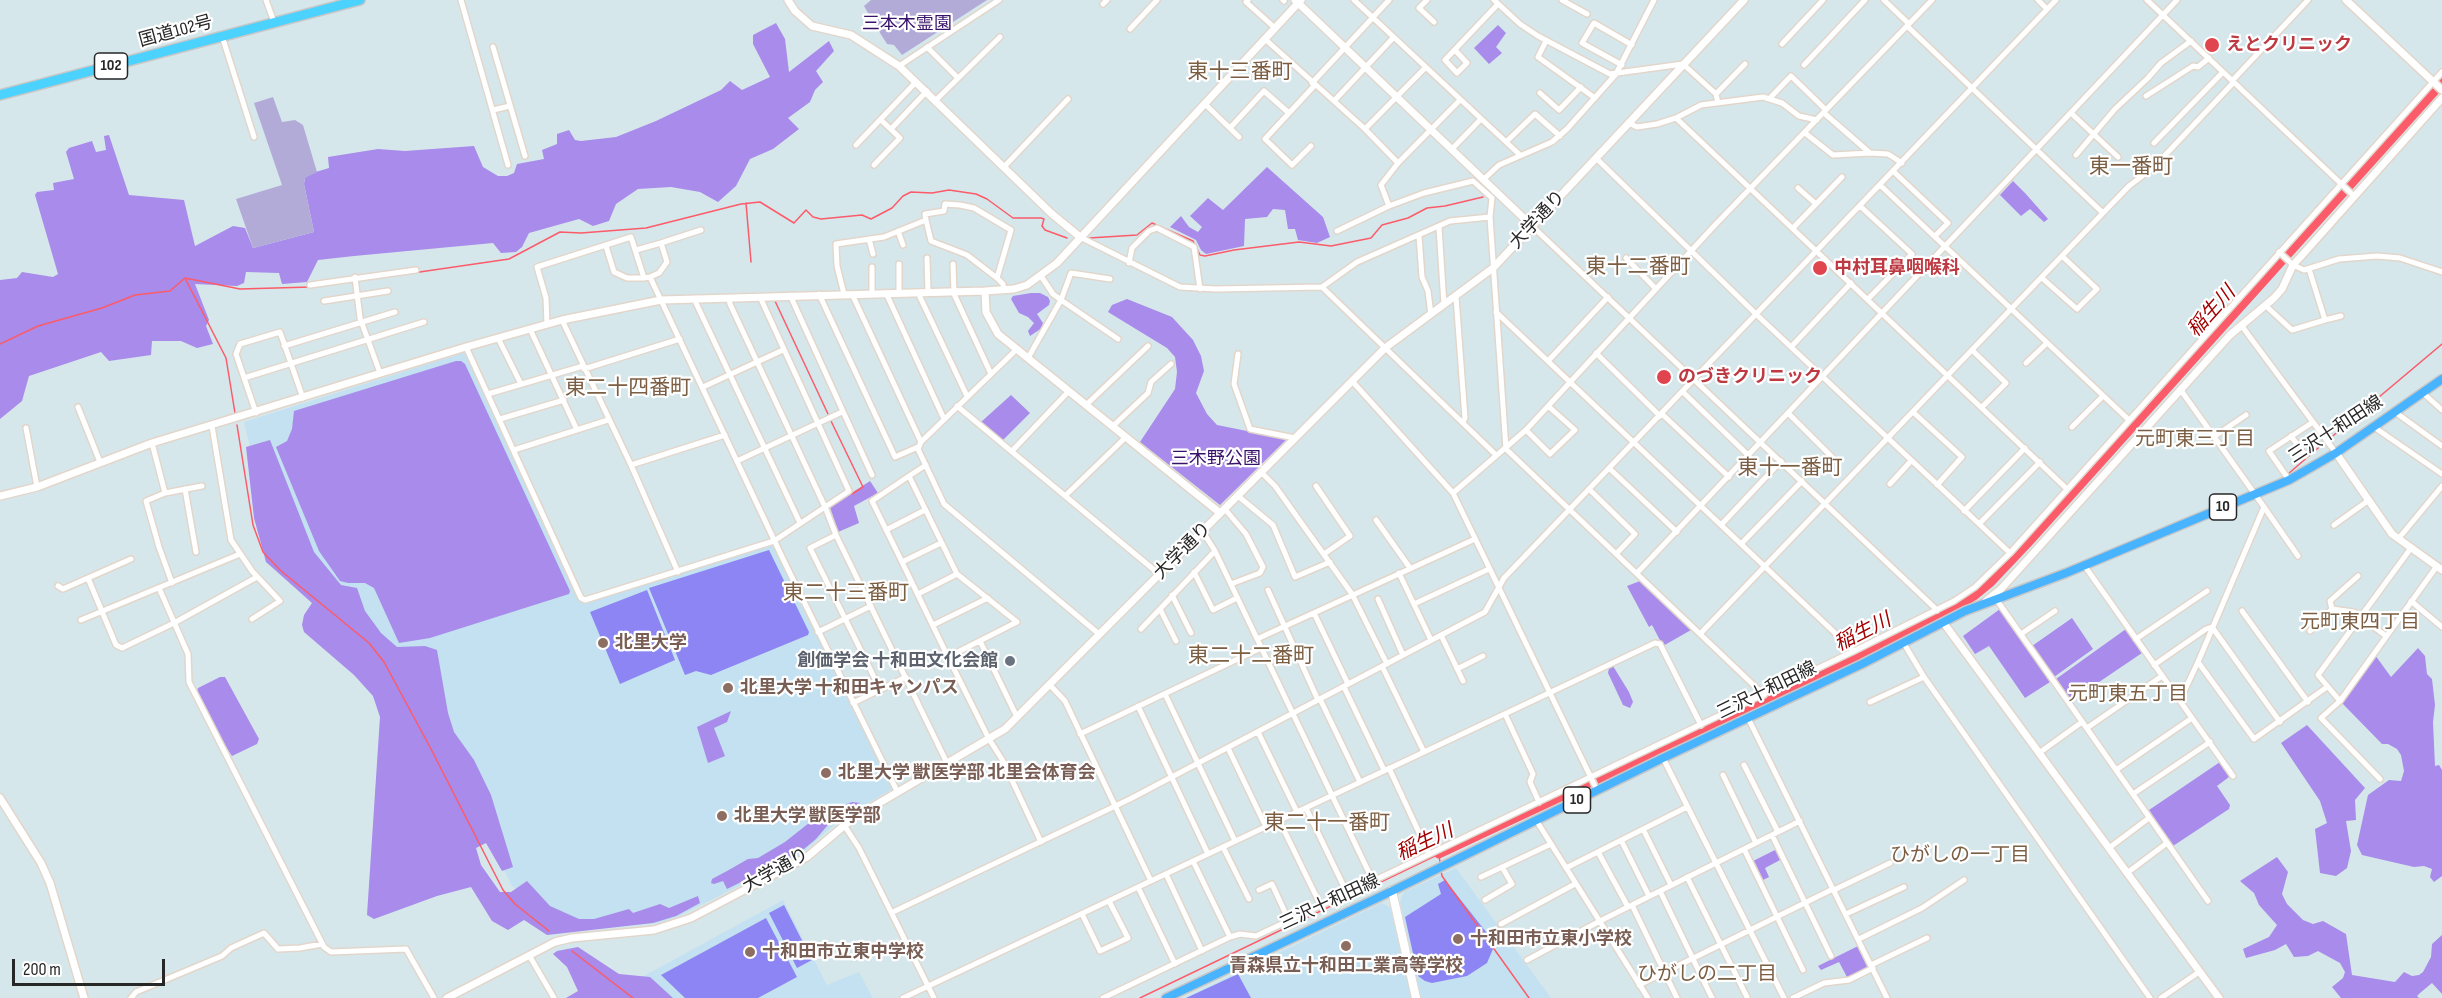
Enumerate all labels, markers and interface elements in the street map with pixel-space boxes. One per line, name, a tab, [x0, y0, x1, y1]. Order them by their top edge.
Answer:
street label: 国道102号	[137, 12, 215, 52]
park label: 三本木霊園	[862, 13, 952, 35]
place label: えとクリニック	[2226, 34, 2352, 56]
marker: えとクリニック	[2203, 36, 2221, 54]
road number: 102	[94, 53, 128, 79]
district label: 東十三番町	[1188, 60, 1292, 86]
district label: 東一番町	[2089, 155, 2173, 181]
street label: 大学通り	[1506, 186, 1570, 254]
district label: 東十二番町	[1586, 255, 1690, 281]
place label: 中村耳鼻咽喉科	[1834, 257, 1960, 279]
marker: 中村耳鼻咽喉科	[1811, 259, 1829, 277]
water label: 稲生川	[2183, 282, 2241, 342]
place label: のづきクリニック	[1678, 366, 1822, 388]
marker: のづきクリニック	[1655, 368, 1673, 386]
district label: 東二十四番町	[565, 376, 691, 402]
street label: 三沢十和田線	[2285, 392, 2387, 468]
district label: 元町東三丁目	[2135, 428, 2255, 452]
park label: 三木野公園	[1171, 448, 1261, 470]
district label: 東十一番町	[1738, 456, 1842, 482]
road number: 10	[2210, 494, 2236, 520]
street label: 大学通り	[1150, 518, 1216, 584]
district label: 東二十三番町	[783, 581, 909, 607]
water label: 稲生川	[1831, 609, 1895, 657]
district label: 元町東四丁目	[2300, 611, 2420, 635]
place label: 北里大学	[615, 632, 687, 654]
marker: 北里大学	[596, 636, 610, 650]
district label: 東二十二番町	[1188, 644, 1314, 670]
place label: 創価学会 十和田文化会館	[797, 650, 998, 672]
marker: 創価学会 十和田文化会館	[1003, 654, 1017, 668]
street label: 三沢十和田線	[1714, 658, 1820, 724]
place label: 北里大学 十和田キャンパス	[740, 677, 959, 699]
marker: 北里大学 十和田キャンパス	[721, 681, 735, 695]
district label: 元町東五丁目	[2068, 683, 2188, 707]
place label: 北里大学 獣医学部 北里会体育会	[838, 762, 1096, 784]
marker: 北里大学 獣医学部 北里会体育会	[819, 766, 833, 780]
road number: 10	[1564, 787, 1590, 813]
place label: 北里大学 獣医学部	[734, 805, 881, 827]
marker: 北里大学 獣医学部	[715, 809, 729, 823]
district label: 東二十一番町	[1264, 811, 1390, 837]
water label: 稲生川	[1393, 819, 1457, 867]
street label: 大学通り	[739, 844, 813, 898]
district label: ひがしの一丁目	[1890, 844, 2030, 868]
street label: 三沢十和田線	[1276, 870, 1384, 936]
place label: 十和田市立東小学校	[1470, 928, 1632, 950]
marker: 十和田市立東小学校	[1451, 932, 1465, 946]
marker: 青森県立十和田工業高等学校	[1339, 939, 1353, 953]
place label: 十和田市立東中学校	[762, 941, 924, 963]
marker: 十和田市立東中学校	[743, 945, 757, 959]
scale bar	[15, 947, 168, 985]
place label: 青森県立十和田工業高等学校	[1229, 955, 1463, 977]
text: 200 m	[23, 959, 61, 980]
district label: ひがしの二丁目	[1637, 963, 1777, 987]

